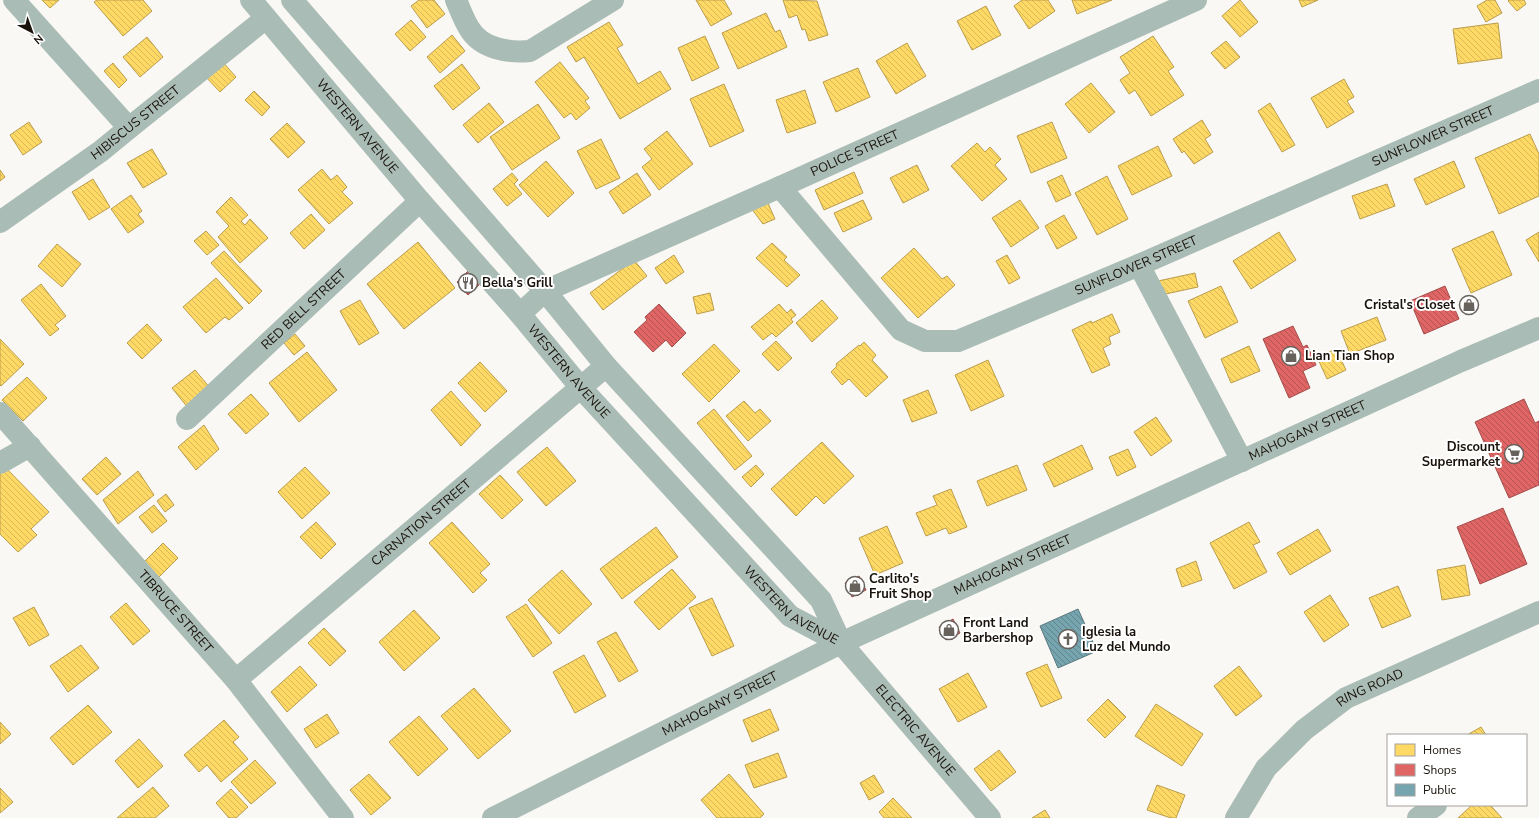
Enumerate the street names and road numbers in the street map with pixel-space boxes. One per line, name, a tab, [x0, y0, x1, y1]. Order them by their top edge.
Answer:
street label: WESTERN AVENUE	[312, 75, 402, 178]
street label: HIBISCUS STREET	[87, 81, 184, 164]
street label: SUNFLOWER STREET	[1369, 102, 1497, 171]
street label: POLICE STREET	[808, 126, 902, 181]
street label: SUNFLOWER STREET	[1072, 232, 1200, 300]
street label: RED BELL STREET	[257, 265, 350, 354]
street label: WESTERN AVENUE	[523, 321, 614, 423]
street label: MAHOGANY STREET	[1246, 396, 1369, 465]
street label: CARNATION STREET	[367, 475, 475, 570]
street label: MAHOGANY STREET	[951, 530, 1074, 600]
street label: WESTERN AVENUE	[739, 562, 842, 649]
street label: TIBRUCE STREET	[134, 566, 217, 657]
street label: RING ROAD	[1333, 664, 1406, 711]
street label: MAHOGANY STREET	[659, 667, 781, 741]
street label: ELECTRIC AVENUE	[871, 681, 959, 780]

